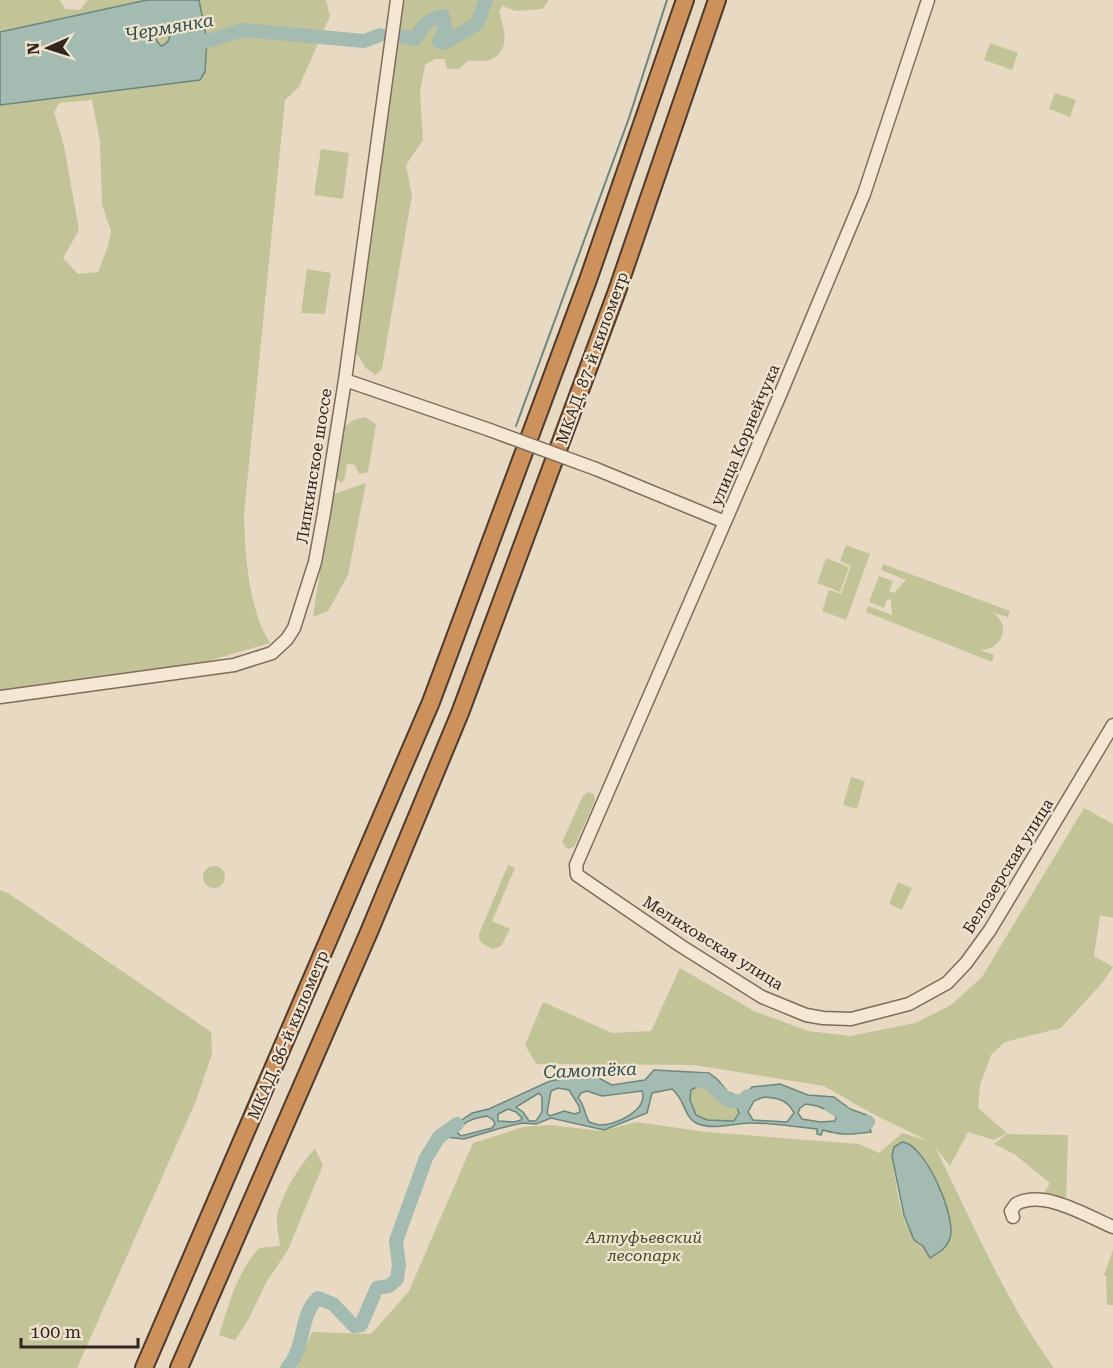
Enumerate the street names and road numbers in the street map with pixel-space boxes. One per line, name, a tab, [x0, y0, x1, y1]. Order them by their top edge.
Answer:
street label: МКАД, 87-й километр	[552, 269, 632, 447]
street label: улица Корнейчука	[707, 361, 784, 509]
street label: Липкинское шоссе	[292, 387, 336, 545]
street label: Белозерская улица	[959, 795, 1057, 937]
street label: Мелиховская улица	[639, 892, 787, 994]
street label: МКАД, 86-й километр	[244, 947, 332, 1123]

